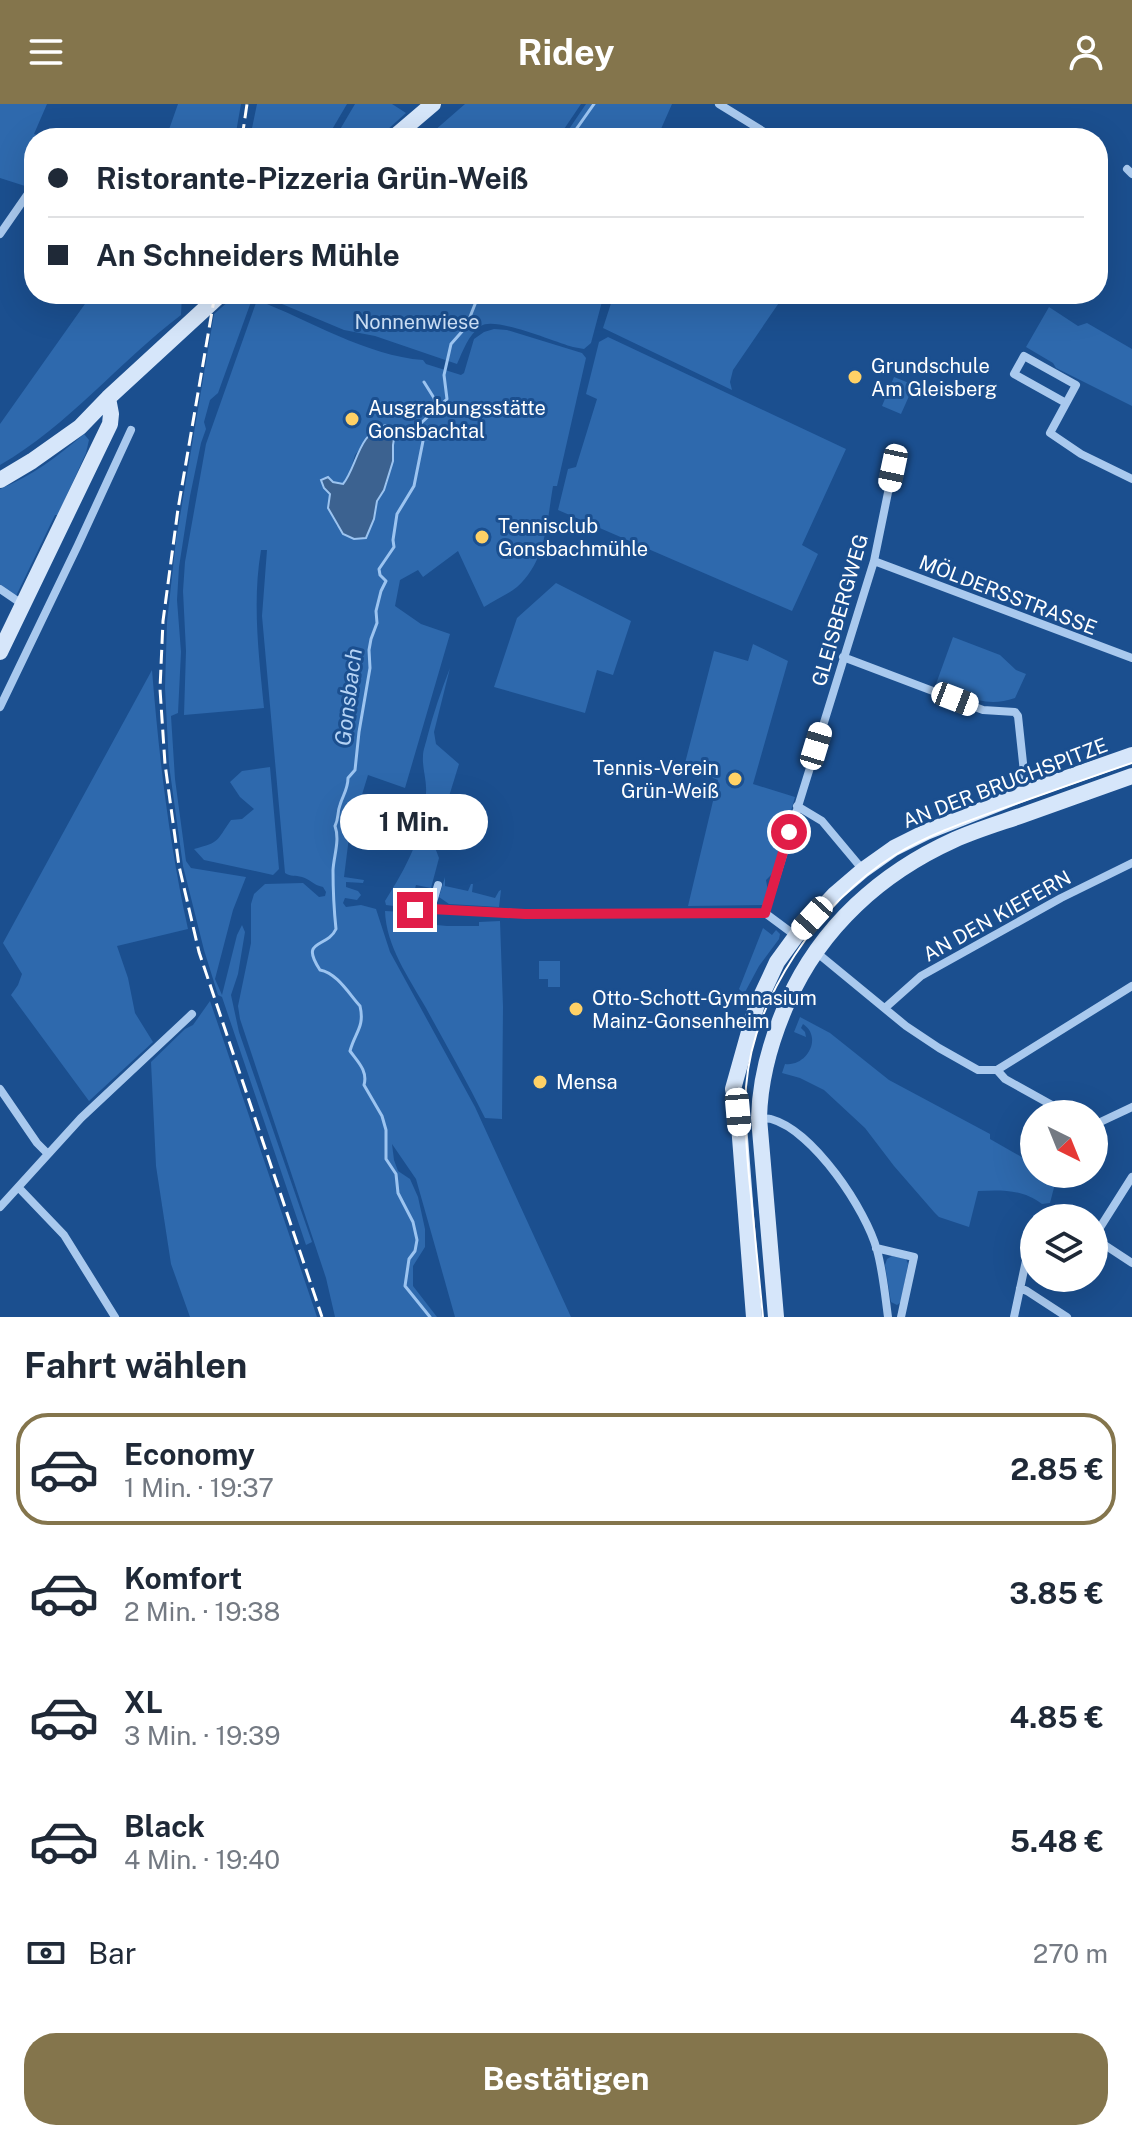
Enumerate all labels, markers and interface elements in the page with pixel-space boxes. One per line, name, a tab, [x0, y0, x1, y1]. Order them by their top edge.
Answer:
icon: menu	[24, 30, 68, 74]
icon: person	[1064, 30, 1108, 74]
text: Ridey	[518, 31, 615, 73]
text: Ristorante-Pizzeria Grün-Weiß	[96, 160, 529, 196]
text: An Schneiders Mühle	[96, 237, 400, 273]
park label: Nonnenwiese	[354, 310, 480, 334]
place label: Grundschule Am Gleisberg	[871, 354, 997, 401]
marker: Grundschule Am Gleisberg	[846, 368, 864, 386]
place label: Ausgrabungsstätte Gonsbachtal	[368, 396, 546, 443]
marker: Ausgrabungsstätte Gonsbachtal	[343, 410, 361, 428]
car	[876, 442, 910, 494]
place label: Tennisclub Gonsbachmühle	[498, 514, 648, 561]
marker: Tennisclub Gonsbachmühle	[473, 528, 491, 546]
street label: GLEISBERGWEG	[807, 531, 873, 689]
street label: MÖLDERSSTRASSE	[916, 549, 1101, 640]
water label: Gonsbach	[329, 647, 367, 747]
car	[928, 679, 982, 719]
car	[798, 720, 834, 772]
street label: AN DER BRUCHSPITZE	[899, 733, 1111, 833]
place label: Tennis-Verein Grün-Weiß	[593, 756, 719, 803]
marker: Tennis-Verein Grün-Weiß	[726, 770, 744, 788]
callout: 1 Min.	[341, 794, 489, 850]
text: 1 Min.	[379, 806, 449, 837]
route start	[771, 814, 807, 850]
street label: AN DEN KIEFERN	[919, 865, 1075, 967]
route end	[397, 892, 433, 928]
car	[787, 892, 837, 944]
place label: Otto-Schott-Gymnasium Mainz-Gonsenheim	[592, 986, 817, 1033]
marker: Otto-Schott-Gymnasium Mainz-Gonsenheim	[567, 1000, 585, 1018]
place label: Mensa	[556, 1070, 618, 1094]
marker: Mensa	[531, 1073, 549, 1091]
car	[724, 1087, 752, 1137]
north arrow	[1020, 1100, 1108, 1188]
map controls	[1020, 1100, 1108, 1292]
button: layers	[1020, 1204, 1108, 1292]
text: Fahrt wählen	[24, 1344, 247, 1386]
icon: car	[28, 1433, 100, 1505]
text: Economy	[124, 1436, 255, 1472]
text: 2.85 €	[1010, 1451, 1104, 1487]
text: 1 Min. · 19:37	[124, 1472, 274, 1503]
icon: car	[28, 1557, 100, 1629]
text: Komfort	[124, 1560, 242, 1596]
text: 3.85 €	[1009, 1575, 1104, 1611]
text: 2 Min. · 19:38	[124, 1596, 280, 1627]
icon: car	[28, 1681, 100, 1753]
text: XL	[124, 1684, 163, 1720]
text: 4.85 €	[1010, 1699, 1104, 1735]
text: 3 Min. · 19:39	[124, 1720, 281, 1751]
icon: car	[28, 1805, 100, 1877]
text: Black	[124, 1808, 205, 1844]
text: 5.48 €	[1010, 1823, 1104, 1859]
text: 4 Min. · 19:40	[124, 1844, 280, 1875]
icon: cash	[24, 1931, 68, 1975]
text: Bar	[88, 1935, 136, 1971]
text: 270 m	[1033, 1938, 1108, 1969]
button: Bestätigen	[24, 2033, 1108, 2125]

